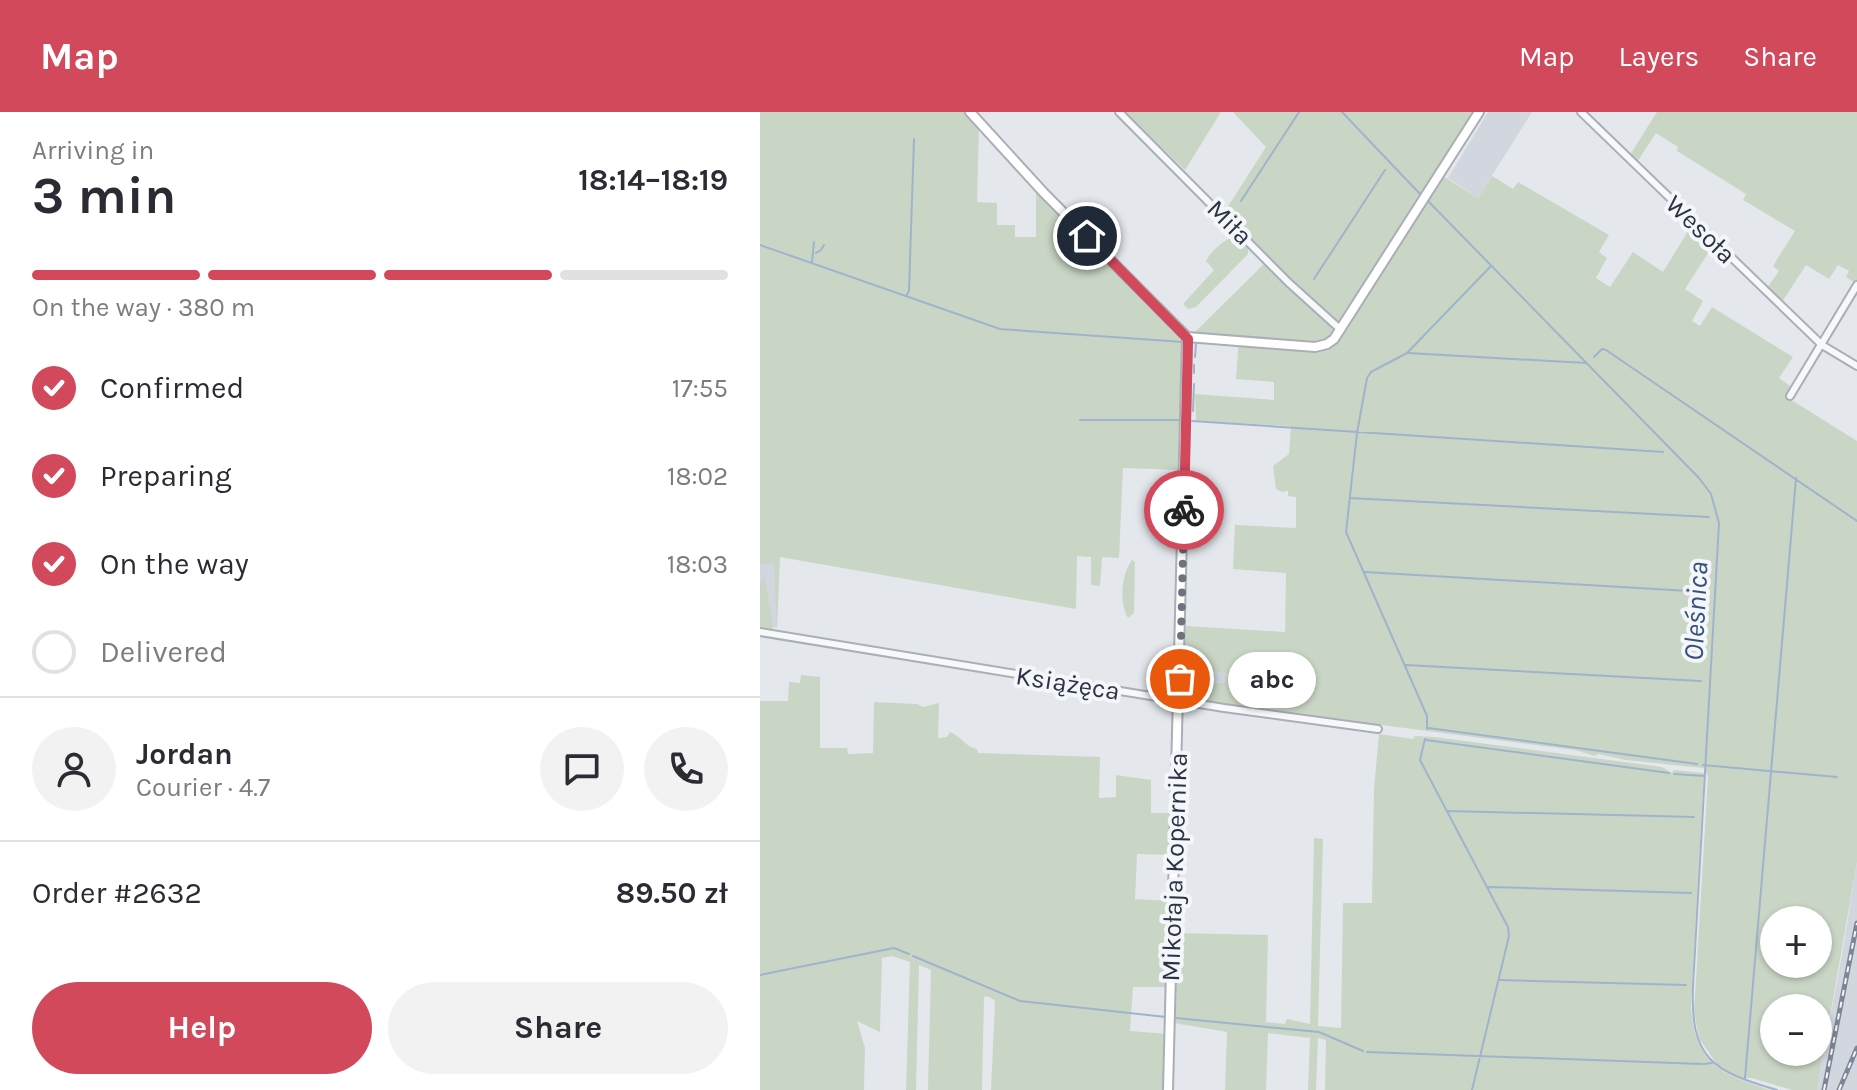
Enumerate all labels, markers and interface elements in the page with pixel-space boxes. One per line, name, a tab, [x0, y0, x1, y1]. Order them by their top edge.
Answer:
text: Map	[40, 34, 119, 79]
text: Map	[1519, 40, 1574, 73]
text: Layers	[1618, 40, 1699, 73]
text: Share	[1743, 40, 1817, 73]
text: Arriving in	[32, 135, 154, 166]
text: 18:14–18:19	[578, 162, 728, 198]
text: 3 min	[32, 165, 176, 226]
street label: Wesoła	[1659, 189, 1742, 270]
street label: Miła	[1201, 193, 1259, 251]
pin	[1053, 202, 1121, 270]
icon: home	[1065, 214, 1109, 258]
text: On the way · 380 m	[32, 292, 255, 323]
icon: check	[32, 366, 76, 410]
text: Confirmed	[100, 370, 244, 406]
text: 17:55	[672, 373, 728, 404]
icon: check	[32, 454, 76, 498]
text: Preparing	[100, 458, 232, 494]
text: 18:02	[667, 461, 728, 492]
courier	[1144, 470, 1224, 550]
icon: bike	[1162, 488, 1206, 532]
icon: check	[32, 542, 76, 586]
text: On the way	[100, 546, 249, 582]
text: 18:03	[667, 549, 728, 580]
water label: Oleśnica	[1676, 561, 1715, 661]
text: Delivered	[100, 634, 227, 670]
pin	[1146, 645, 1214, 713]
callout: abc	[1228, 651, 1316, 707]
icon: bag	[1158, 657, 1202, 701]
street label: Książęca	[1014, 660, 1122, 707]
text: abc	[1250, 664, 1294, 695]
button: person	[32, 727, 116, 811]
button: chat	[540, 727, 624, 811]
button: phone	[644, 727, 728, 811]
text: Jordan	[136, 736, 233, 772]
street label: Mikołaja Kopernika	[1155, 752, 1194, 982]
text: Courier · 4.7	[136, 772, 270, 803]
text: Order #2632	[32, 875, 202, 911]
text: 89.50 zł	[616, 875, 728, 911]
map controls	[1760, 906, 1832, 1066]
button: +	[1760, 906, 1832, 978]
button: Help	[32, 982, 372, 1074]
button: Share	[388, 982, 728, 1074]
button: −	[1760, 994, 1832, 1066]

